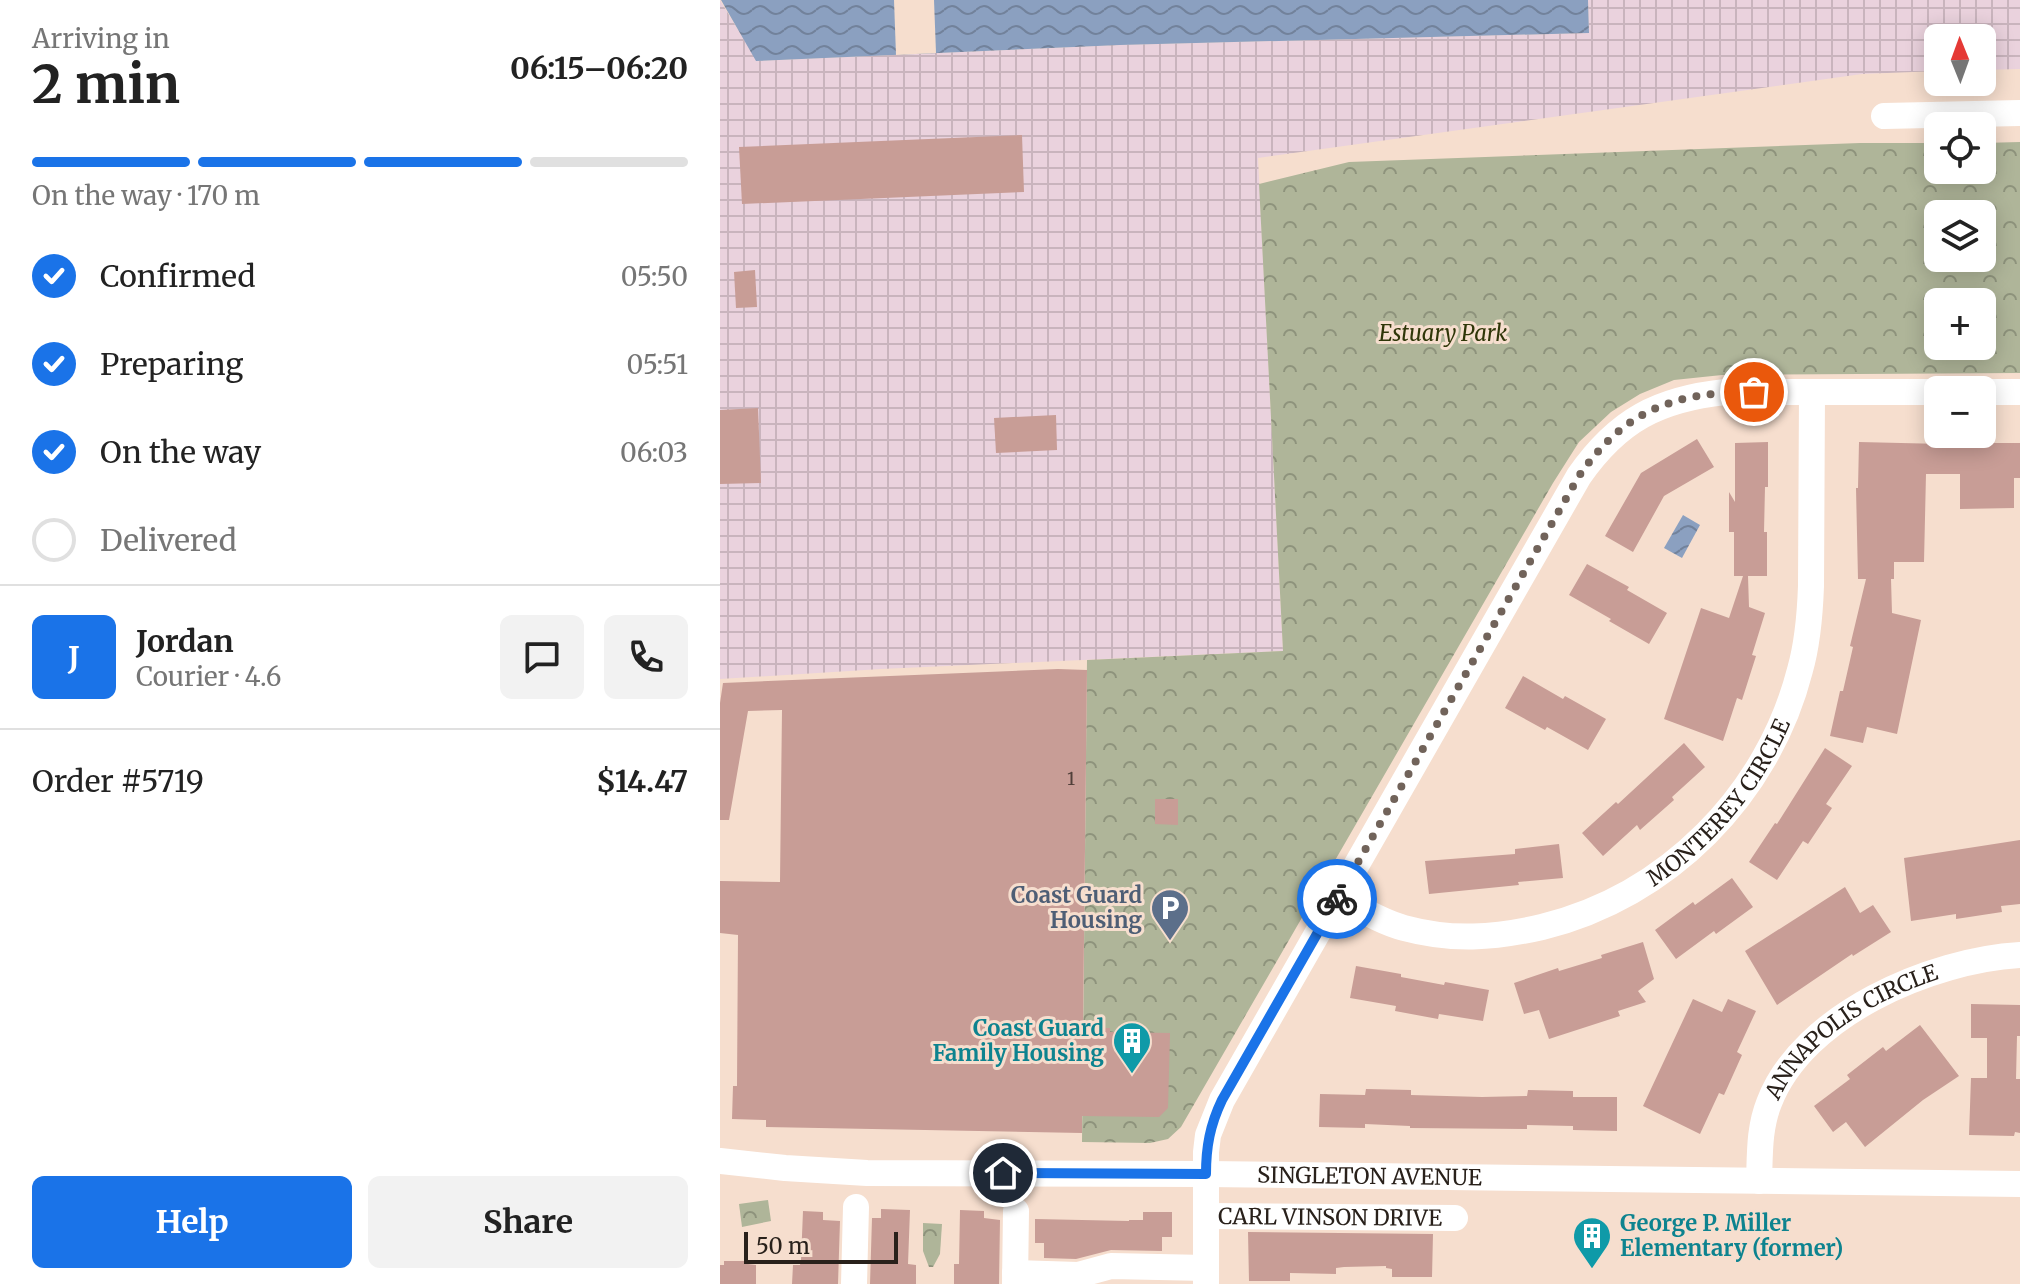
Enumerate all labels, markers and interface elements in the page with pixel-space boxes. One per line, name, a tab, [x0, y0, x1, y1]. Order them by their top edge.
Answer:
text: Arriving in	[32, 22, 170, 55]
north arrow	[1924, 24, 1996, 96]
map controls	[1924, 24, 1996, 448]
text: 06:15–06:20	[510, 49, 688, 87]
text: 2 min	[32, 52, 180, 117]
button: locate	[1924, 112, 1996, 184]
text: On the way · 170 m	[32, 179, 260, 212]
button: layers	[1924, 200, 1996, 272]
icon: check	[32, 254, 76, 298]
text: Confirmed	[100, 257, 255, 295]
text: 05:50	[621, 260, 688, 293]
button: +	[1924, 288, 1996, 360]
park label: Estuary Park	[1379, 319, 1507, 347]
icon: check	[32, 342, 76, 386]
text: Preparing	[100, 345, 243, 383]
text: 05:51	[627, 348, 688, 381]
pin	[1720, 358, 1788, 426]
icon: bag	[1732, 370, 1776, 414]
button: −	[1924, 376, 1996, 448]
icon: check	[32, 430, 76, 474]
text: On the way	[100, 433, 261, 471]
text: 06:03	[620, 436, 688, 469]
text: Delivered	[100, 521, 237, 559]
button: chat	[500, 615, 584, 699]
button: phone	[604, 615, 688, 699]
text: Jordan	[136, 622, 234, 660]
text: J	[68, 638, 80, 676]
text: Courier · 4.6	[136, 660, 282, 693]
street label: MONTEREY CIRCLE	[1641, 714, 1796, 892]
text: Order #5719	[32, 762, 204, 800]
text: $14.47	[596, 762, 688, 800]
house number: 1	[1067, 767, 1075, 790]
courier	[1297, 859, 1377, 939]
icon: bike	[1315, 877, 1359, 921]
place label: Coast Guard Housing	[1011, 881, 1142, 934]
parking icon: Coast Guard Housing	[1149, 887, 1191, 942]
street label: ANNAPOLIS CIRCLE	[1758, 958, 1941, 1105]
place label: Coast Guard Family Housing	[932, 1014, 1104, 1067]
building icon: Coast Guard Family Housing	[1111, 1020, 1153, 1075]
pin	[969, 1139, 1037, 1207]
icon: home	[981, 1151, 1025, 1195]
street label: SINGLETON AVENUE	[1257, 1161, 1482, 1191]
button: Help	[32, 1176, 352, 1268]
button: Share	[368, 1176, 688, 1268]
street label: CARL VINSON DRIVE	[1218, 1202, 1442, 1232]
place label: George P. Miller Elementary (former)	[1620, 1209, 1843, 1262]
building icon: George P. Miller Elementary (former)	[1571, 1215, 1613, 1270]
scale bar	[744, 1228, 898, 1264]
text: 50 m	[756, 1232, 810, 1260]

